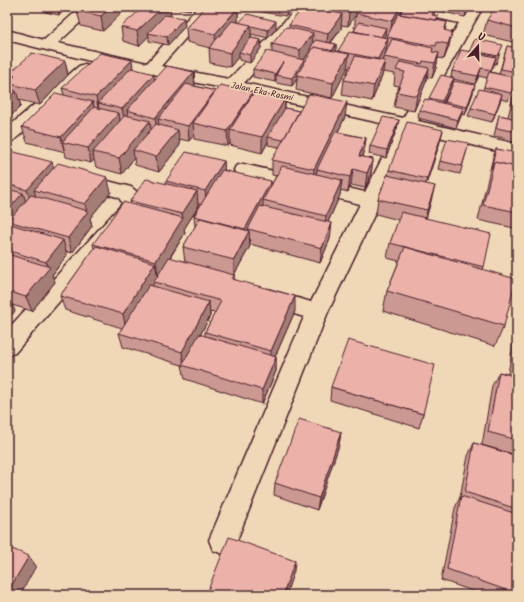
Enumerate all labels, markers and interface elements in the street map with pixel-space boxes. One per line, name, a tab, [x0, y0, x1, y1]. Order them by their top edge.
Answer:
north arrow	[458, 26, 498, 66]
text: U	[475, 28, 488, 47]
street label: Jalan Eka Rasmi	[230, 78, 295, 106]

